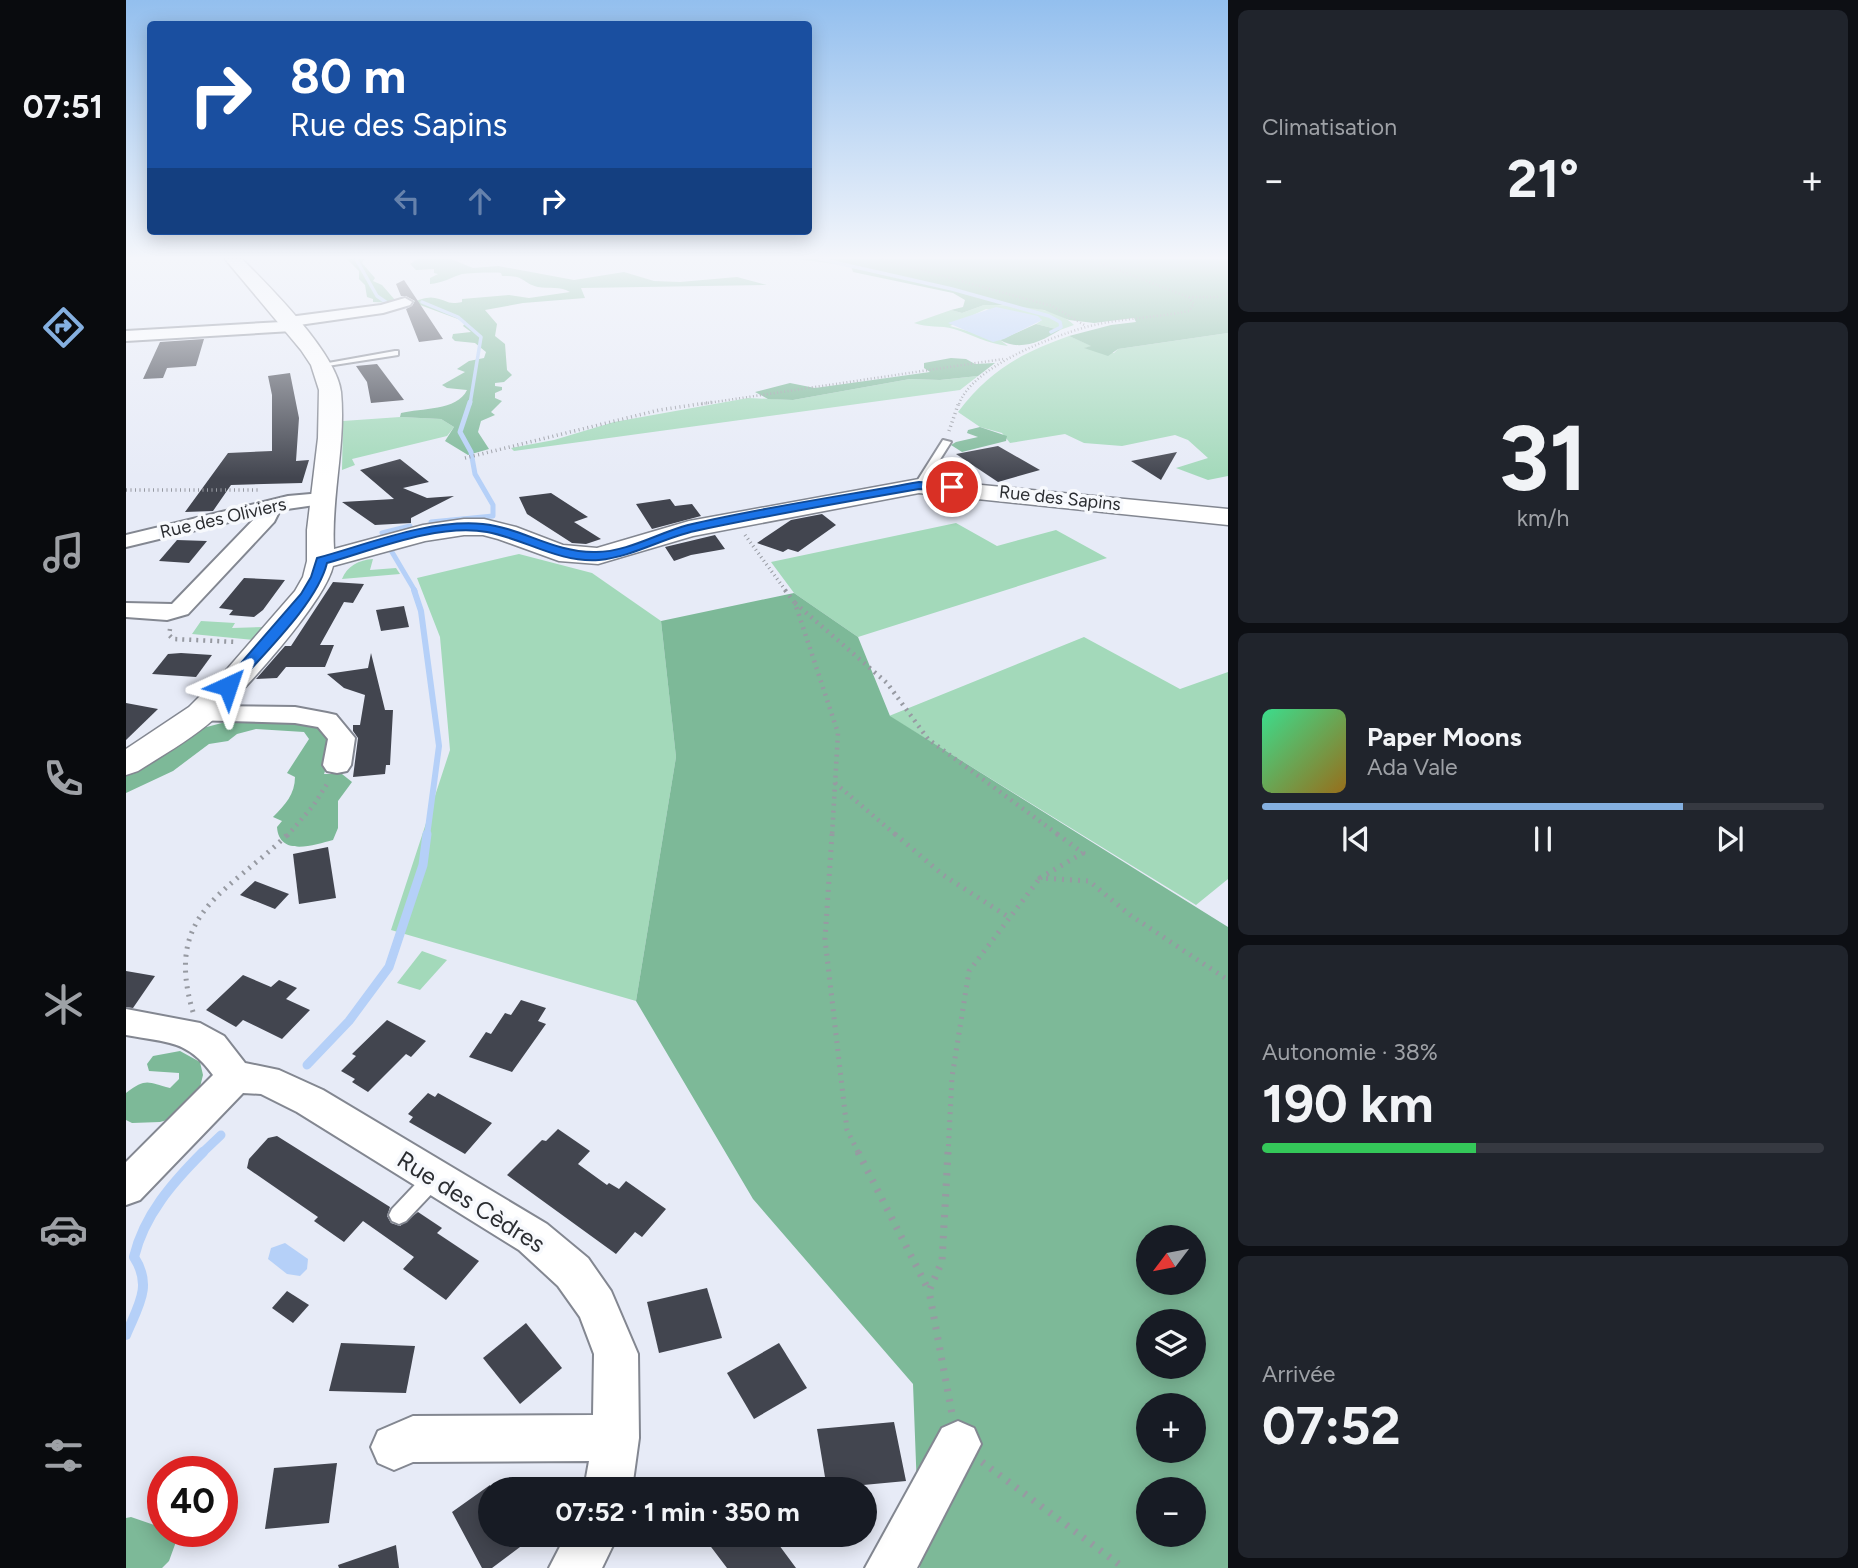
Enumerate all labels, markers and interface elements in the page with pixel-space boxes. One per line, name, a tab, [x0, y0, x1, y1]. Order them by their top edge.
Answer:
text: 80 m	[290, 46, 406, 105]
icon: right	[175, 49, 266, 140]
text: 07:51	[23, 88, 103, 126]
text: Rue des Sapins	[290, 106, 507, 144]
text: Climatisation	[1262, 113, 1397, 141]
text: 21°	[1507, 148, 1579, 210]
text: −	[1262, 157, 1286, 203]
text: +	[1800, 157, 1824, 203]
icon: left	[388, 182, 426, 220]
icon: ahead	[461, 182, 499, 220]
icon: right	[534, 182, 572, 220]
icon: directions	[39, 303, 88, 352]
text: 31	[1499, 404, 1588, 513]
pin	[922, 457, 982, 517]
icon: arrive	[933, 468, 971, 506]
street label: Rue des Sapins	[998, 481, 1122, 515]
street label: Rue des Oliviers	[158, 493, 288, 543]
text: km/h	[1517, 504, 1569, 532]
icon: music	[39, 528, 88, 577]
position arrow	[191, 649, 265, 723]
text: Paper Moons	[1367, 721, 1522, 753]
text: Ada Vale	[1367, 753, 1458, 781]
icon: phone	[39, 754, 88, 803]
icon: previous	[1337, 820, 1375, 858]
icon: pause	[1524, 820, 1562, 858]
icon: next	[1711, 820, 1749, 858]
icon: climate	[39, 980, 88, 1029]
text: Autonomie · 38%	[1262, 1038, 1438, 1066]
text: 190 km	[1262, 1073, 1434, 1135]
street label: Rue des Cèdres	[392, 1145, 550, 1259]
icon: car	[39, 1205, 88, 1254]
north arrow	[1136, 1225, 1206, 1295]
map controls	[1136, 1225, 1206, 1547]
button: layers	[1136, 1309, 1206, 1379]
text: Arrivée	[1262, 1360, 1335, 1388]
button: +	[1136, 1393, 1206, 1463]
text: 07:52	[1262, 1395, 1401, 1457]
icon: filters	[39, 1431, 88, 1480]
speed limit sign: 40	[147, 1456, 238, 1547]
button: −	[1136, 1477, 1206, 1547]
text: 07:52 · 1 min · 350 m	[555, 1496, 800, 1528]

